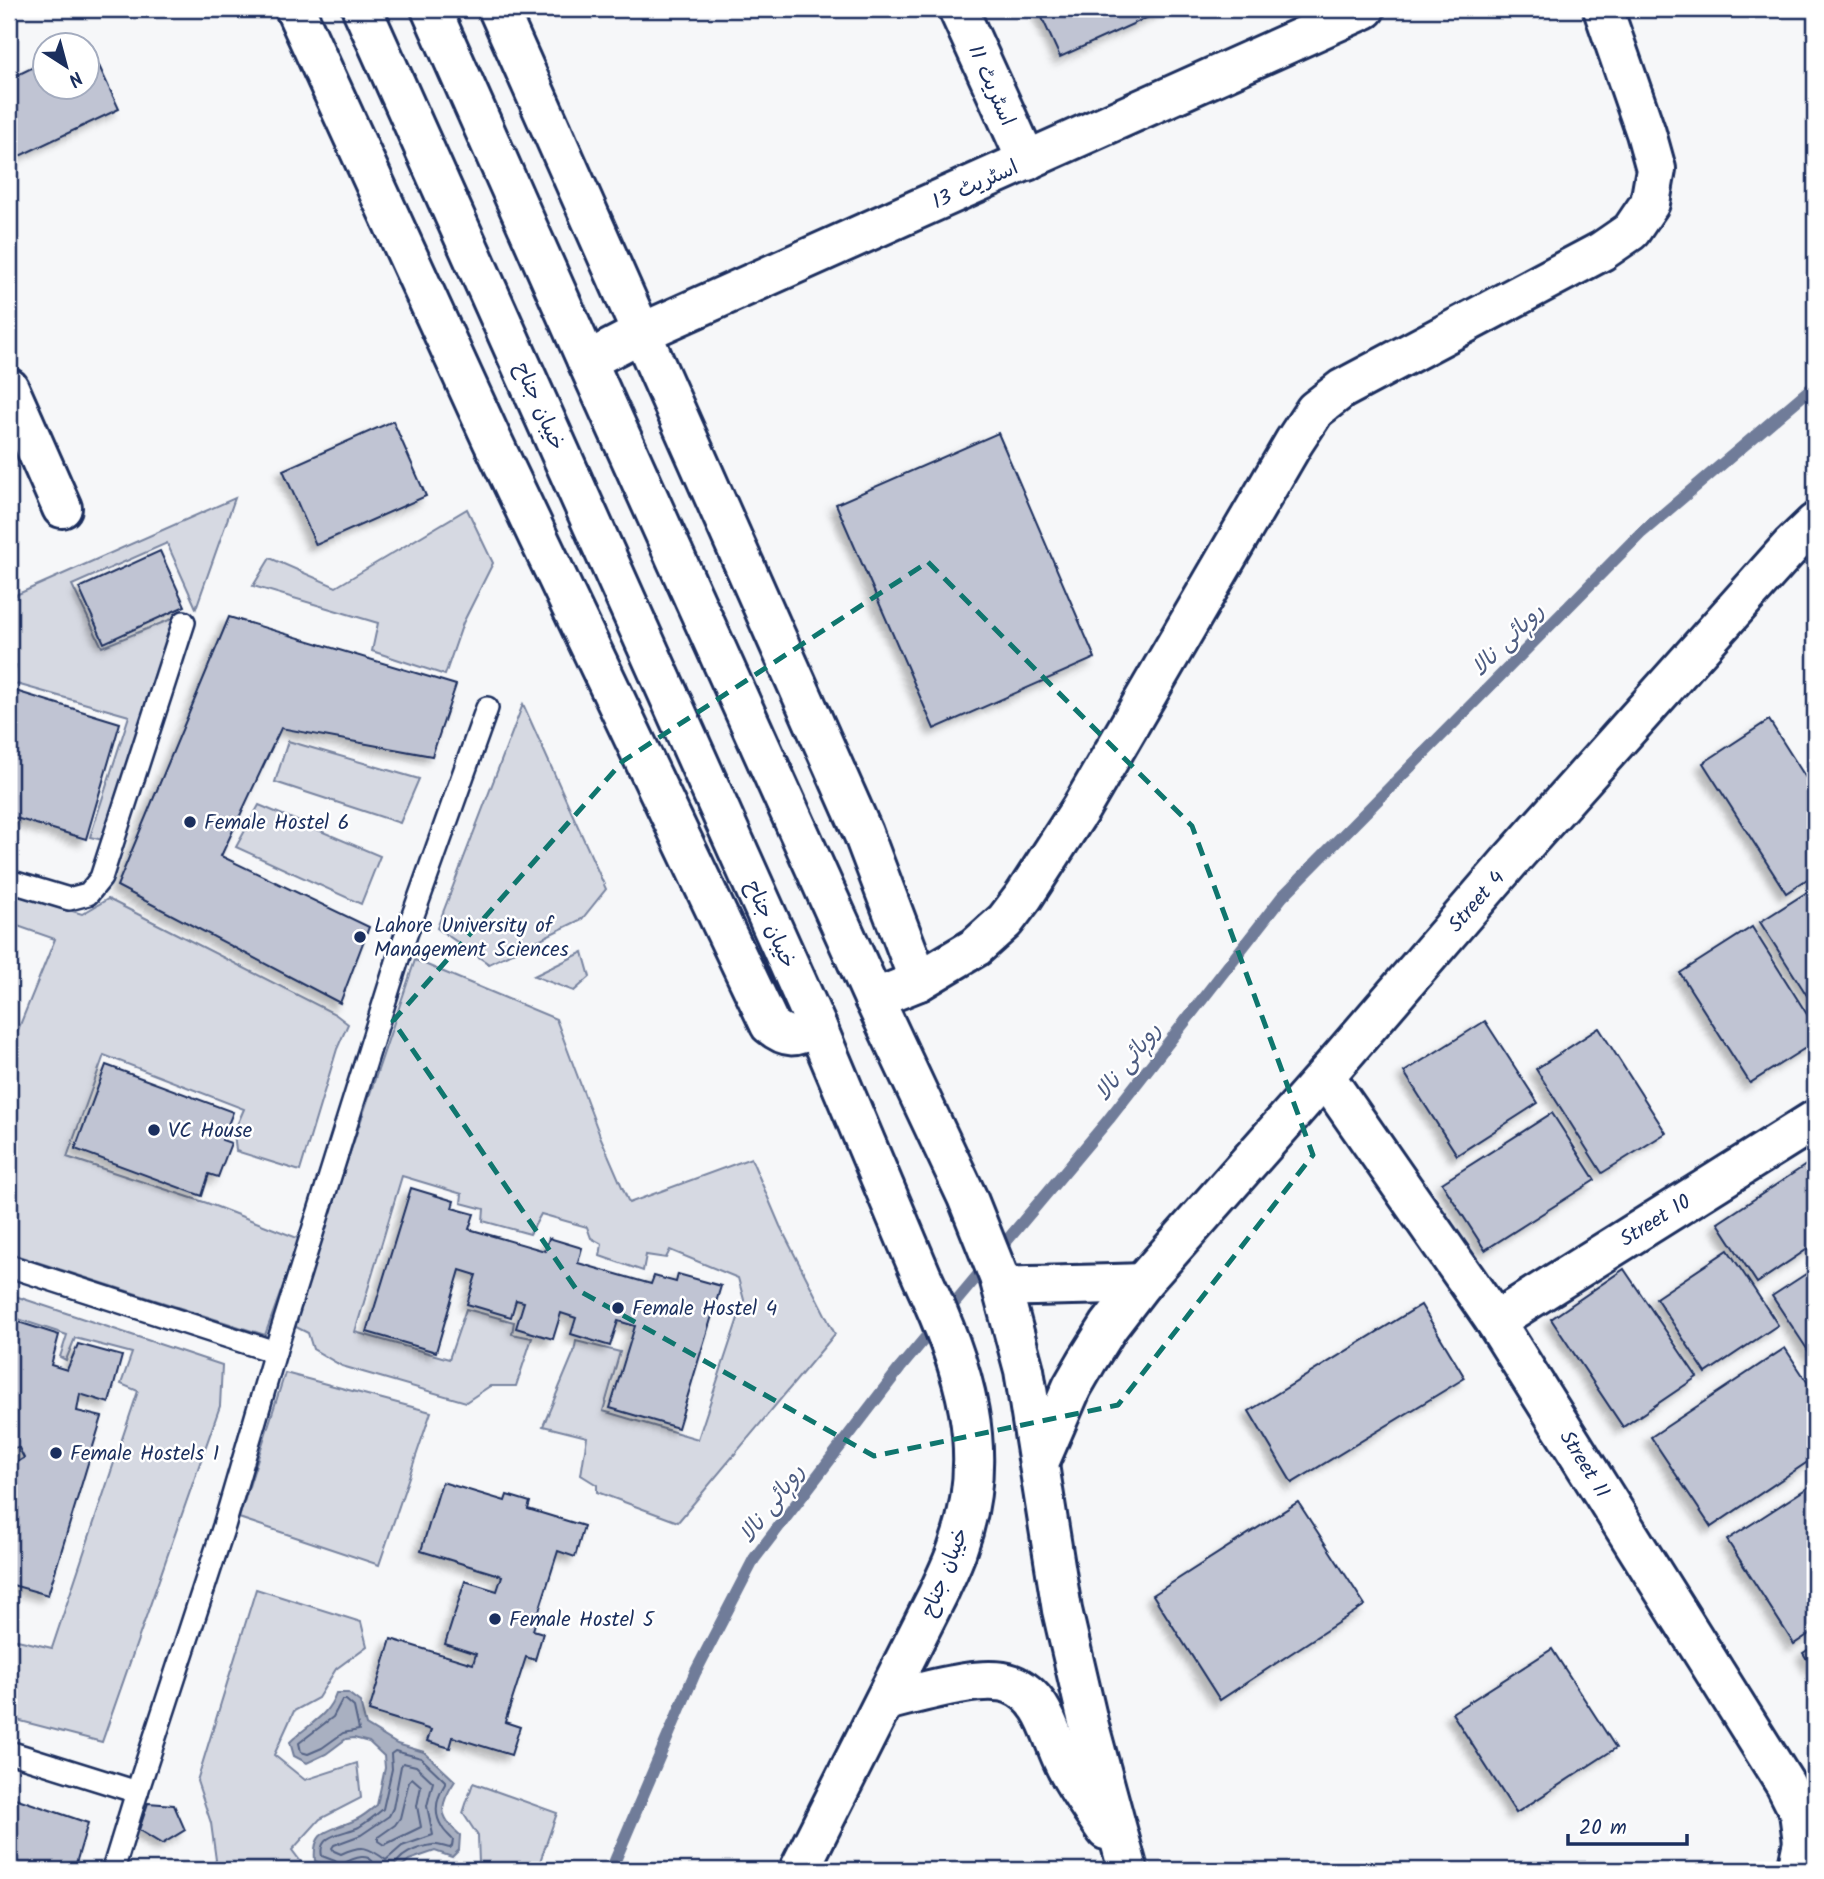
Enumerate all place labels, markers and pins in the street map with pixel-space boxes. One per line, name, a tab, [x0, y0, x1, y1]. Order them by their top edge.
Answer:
place label: Female Hostel 6	[204, 807, 349, 840]
marker: Female Hostel 6	[182, 814, 198, 830]
place label: Lahore University of Management Sciences	[374, 910, 569, 967]
marker: Lahore University of Management Sciences	[352, 929, 368, 945]
place label: VC House	[168, 1115, 253, 1148]
marker: VC House	[146, 1122, 162, 1138]
place label: Female Hostel 4	[632, 1293, 777, 1326]
marker: Female Hostel 4	[610, 1300, 626, 1316]
place label: Female Hostels 1	[70, 1438, 219, 1471]
marker: Female Hostels 1	[48, 1445, 64, 1461]
place label: Female Hostel 5	[509, 1604, 656, 1637]
marker: Female Hostel 5	[487, 1611, 503, 1627]

